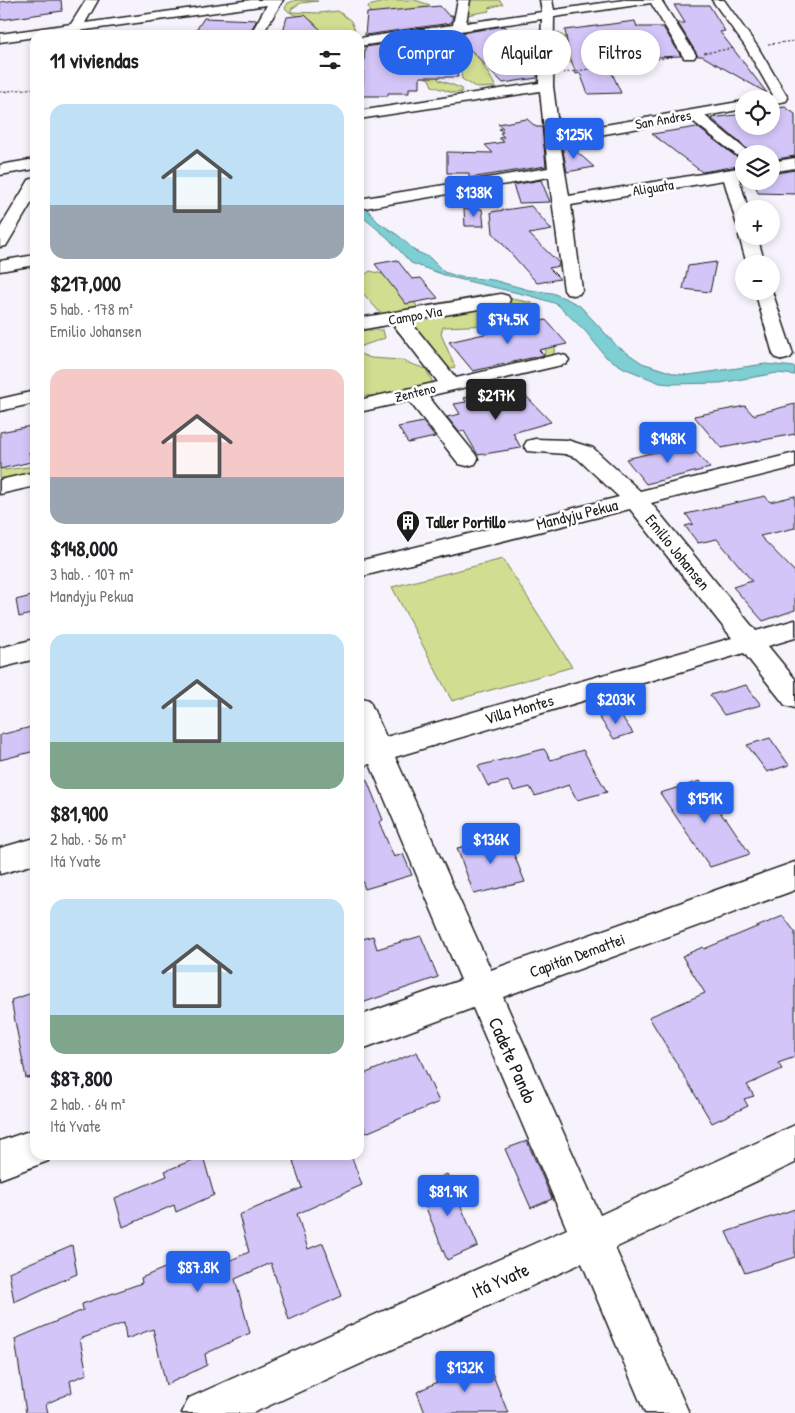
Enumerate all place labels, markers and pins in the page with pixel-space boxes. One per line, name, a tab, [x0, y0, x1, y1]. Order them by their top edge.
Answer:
pin: $125K	[539, 118, 609, 160]
pin: $138K	[439, 176, 509, 218]
pin: $74.5K	[467, 302, 549, 345]
pin: $217K	[461, 378, 531, 421]
pin: $148K	[633, 422, 703, 464]
building icon: Taller Portillo	[395, 509, 421, 543]
place label: Taller Portillo	[425, 511, 506, 533]
pin: $203K	[581, 682, 651, 725]
pin: $151K	[670, 782, 740, 824]
pin: $136K	[456, 822, 526, 865]
pin: $81.9K	[407, 1174, 489, 1217]
pin: $87.8K	[157, 1250, 239, 1293]
pin: $132K	[430, 1350, 500, 1393]

